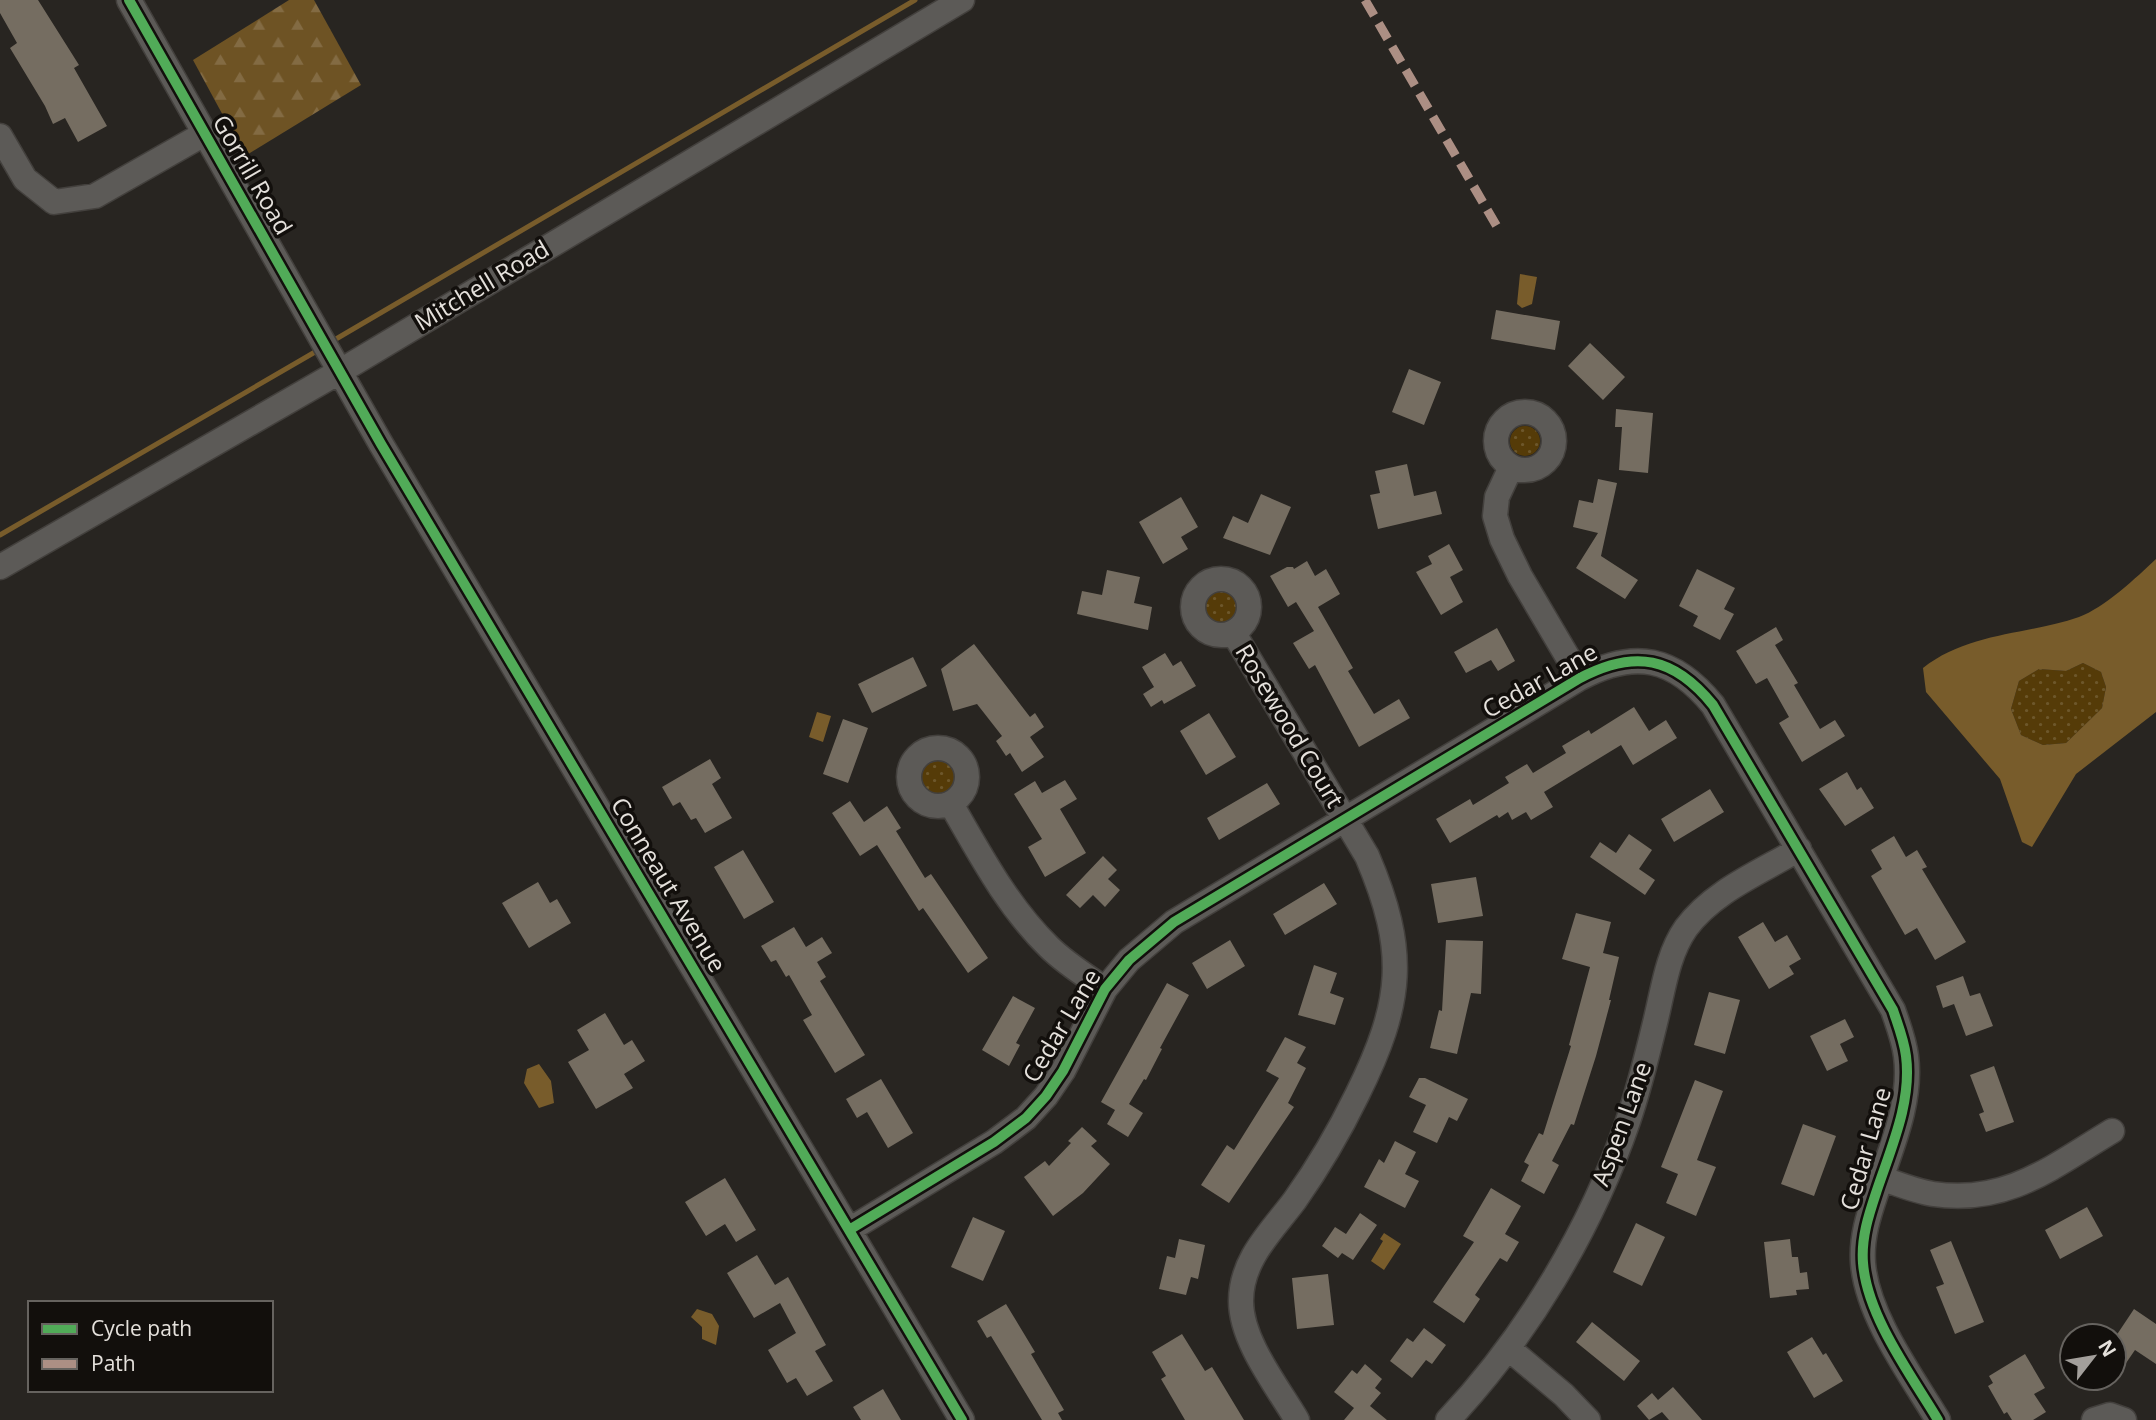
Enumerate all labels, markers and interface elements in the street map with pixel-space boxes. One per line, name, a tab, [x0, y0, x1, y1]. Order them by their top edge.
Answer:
street label: Gorrill Road	[206, 108, 301, 240]
street label: Mitchell Road	[408, 232, 555, 338]
street label: Cedar Lane	[1476, 635, 1603, 725]
street label: Rosewood Court	[1228, 637, 1352, 813]
street label: Conneaut Avenue	[604, 790, 735, 978]
street label: Cedar Lane	[1014, 962, 1107, 1088]
street label: Aspen Lane	[1583, 1057, 1658, 1190]
street label: Cedar Lane	[1831, 1083, 1898, 1214]
legend	[28, 1301, 273, 1392]
text: Cycle path	[91, 1314, 192, 1342]
north arrow	[2058, 1322, 2128, 1392]
text: N	[2092, 1335, 2123, 1362]
text: Path	[91, 1349, 136, 1377]

